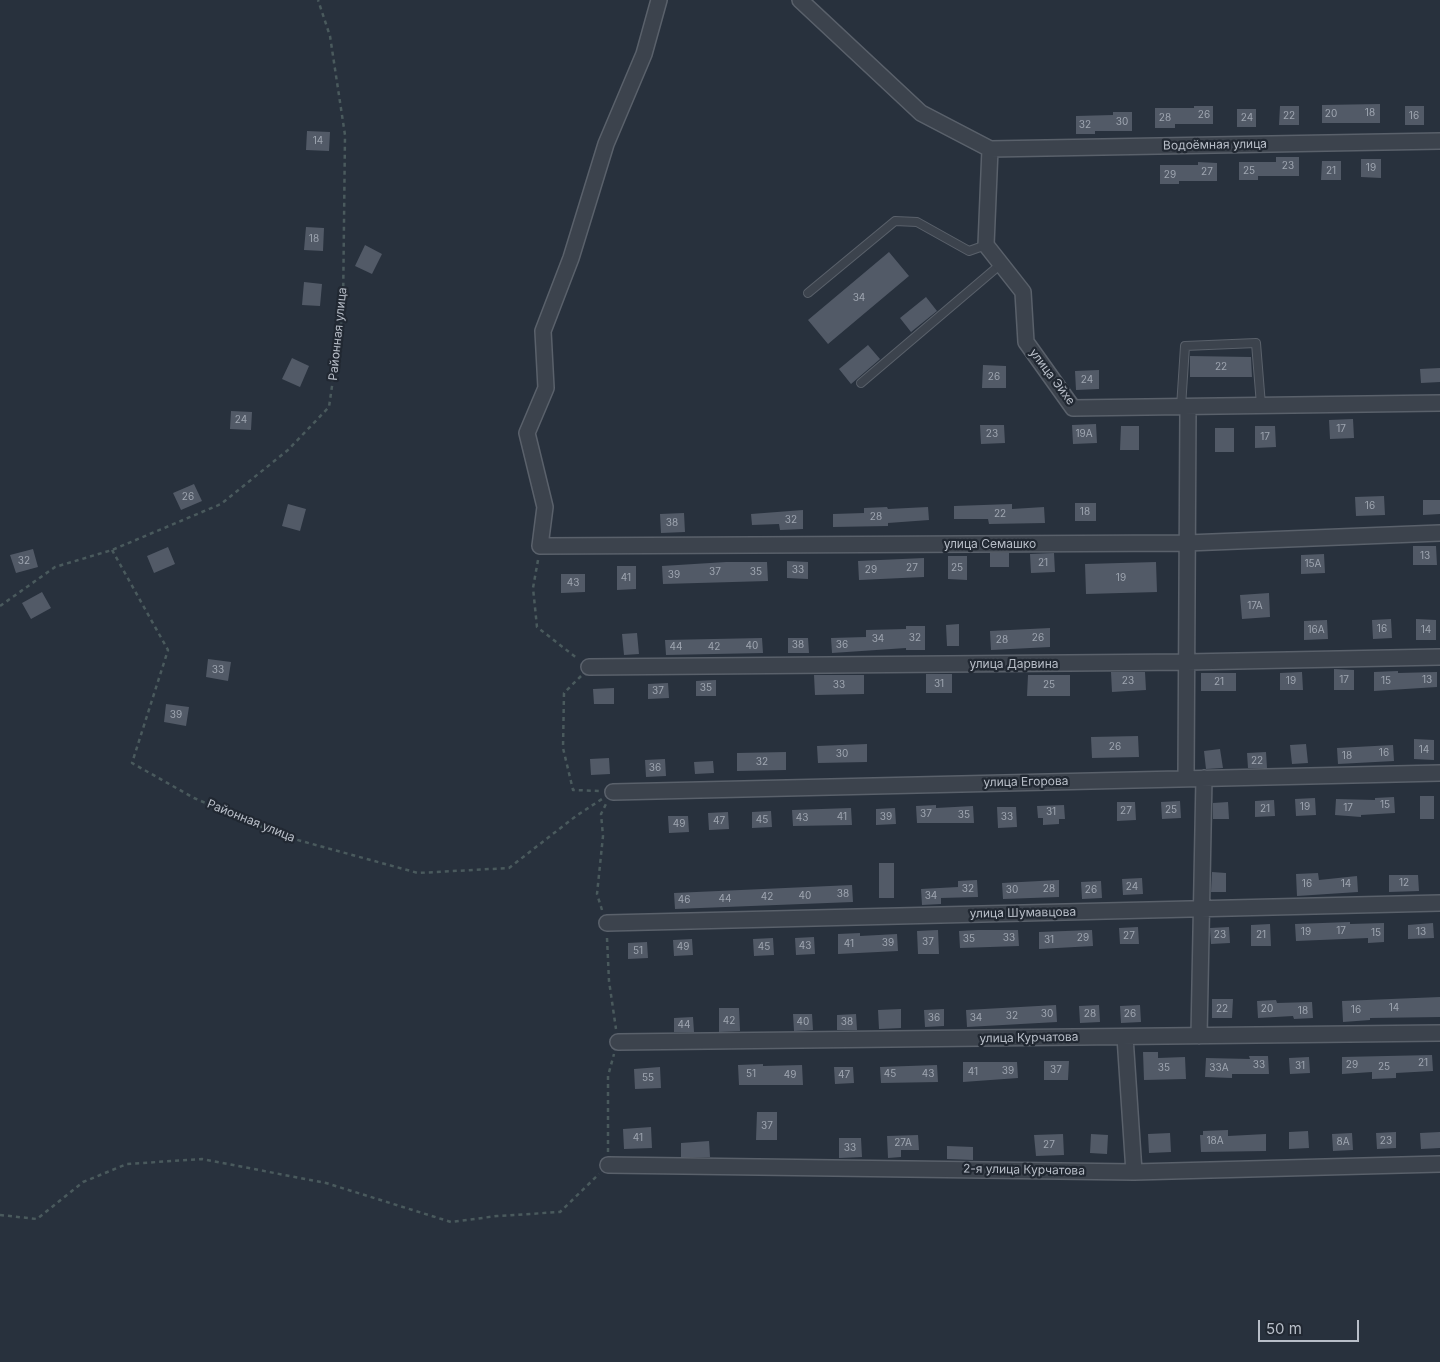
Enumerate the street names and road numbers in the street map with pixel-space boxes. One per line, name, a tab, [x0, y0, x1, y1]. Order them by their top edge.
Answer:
street label: Водоёмная улица	[1163, 137, 1267, 153]
street label: Районная улица	[326, 287, 350, 381]
street label: улица Эйхе	[1026, 346, 1078, 408]
street label: улица Семашко	[944, 537, 1036, 551]
street label: улица Дарвина	[969, 657, 1059, 671]
street label: улица Егорова	[983, 774, 1069, 790]
street label: Районная улица	[205, 797, 297, 845]
street label: улица Шумавцова	[970, 905, 1076, 921]
street label: улица Курчатова	[979, 1030, 1079, 1046]
street label: 2-я улица Курчатова	[963, 1162, 1085, 1178]

